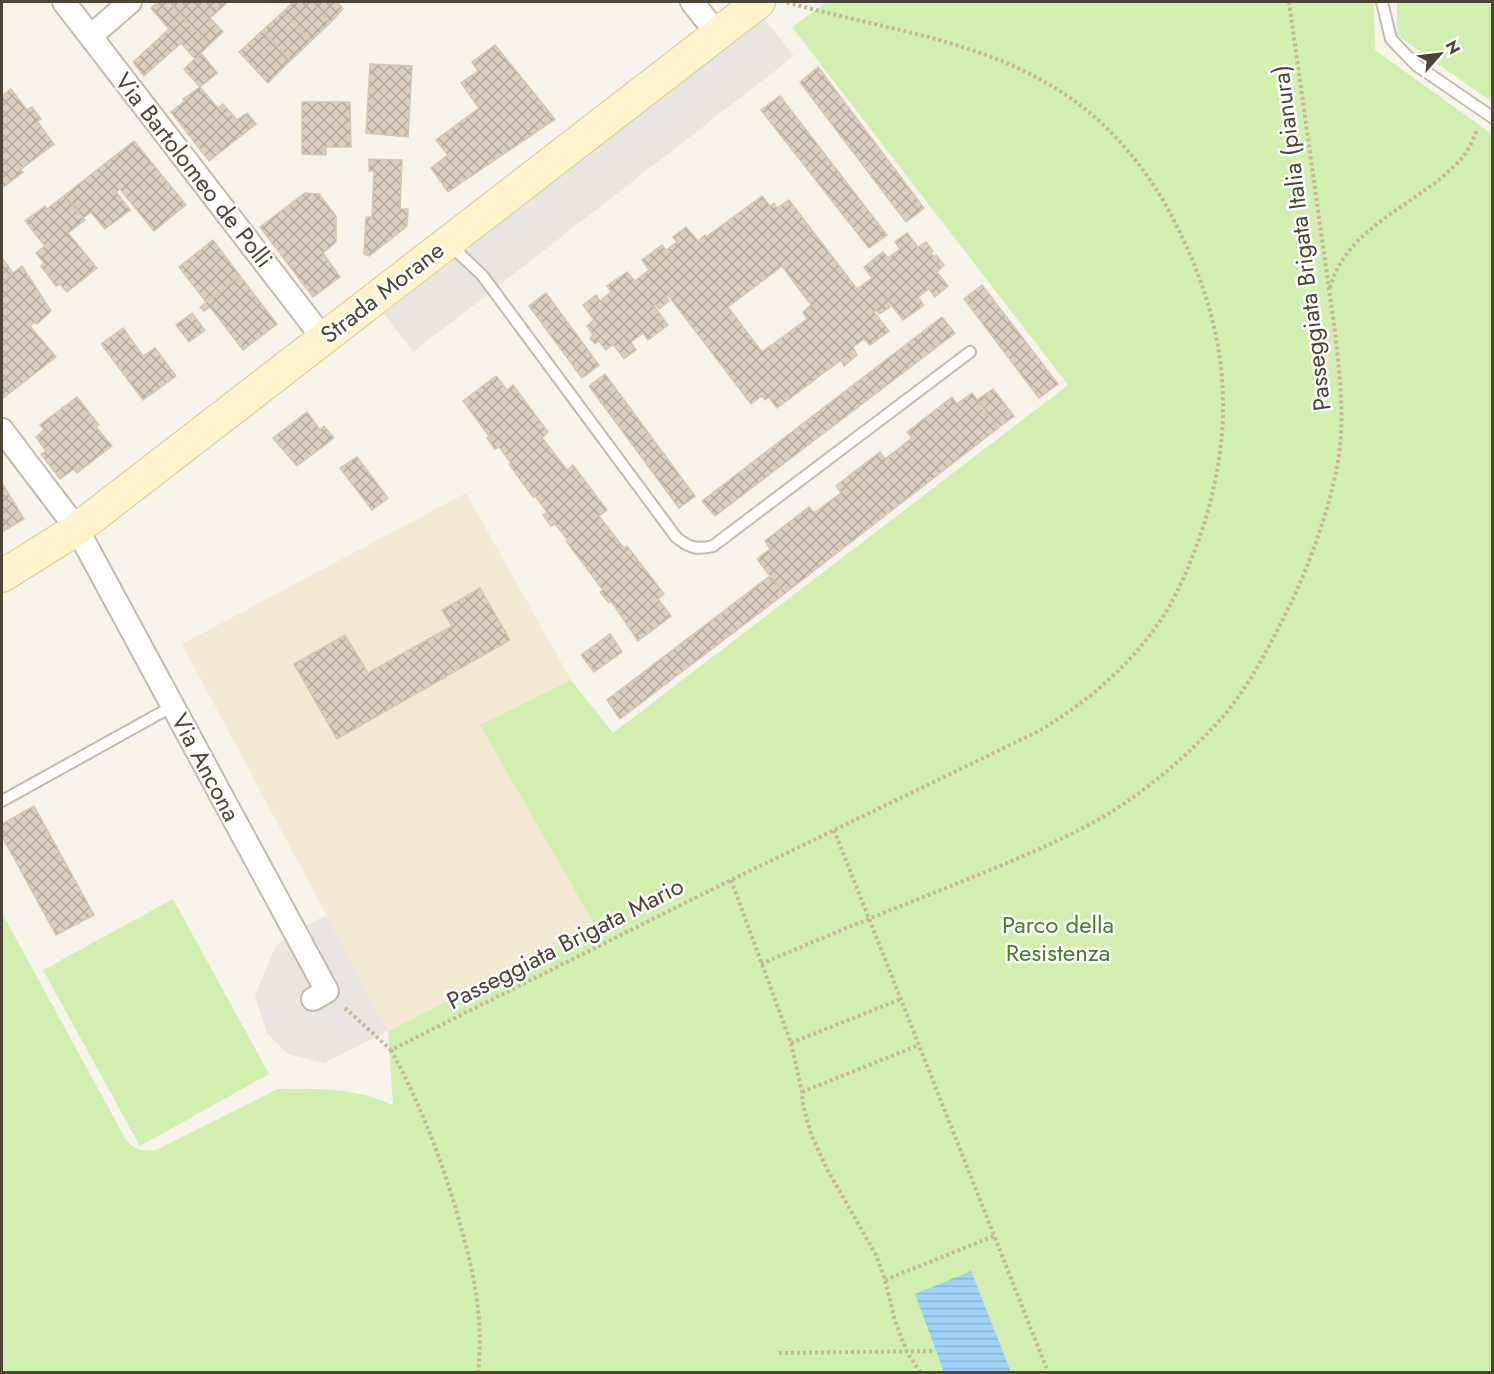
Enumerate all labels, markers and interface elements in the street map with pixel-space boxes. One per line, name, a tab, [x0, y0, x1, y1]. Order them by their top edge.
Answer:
north arrow	[1410, 24, 1470, 84]
text: N	[1440, 36, 1466, 58]
street label: Passeggiata Brigata Italia (pianura)	[1262, 63, 1340, 413]
street label: Via Bartolomeo de Polli	[107, 65, 281, 275]
street label: Strada Morane	[313, 233, 451, 351]
street label: Via Ancona	[163, 707, 249, 827]
street label: Passeggiata Brigata Mario	[441, 868, 689, 1018]
park label: Parco della Resistenza	[1002, 907, 1114, 970]

